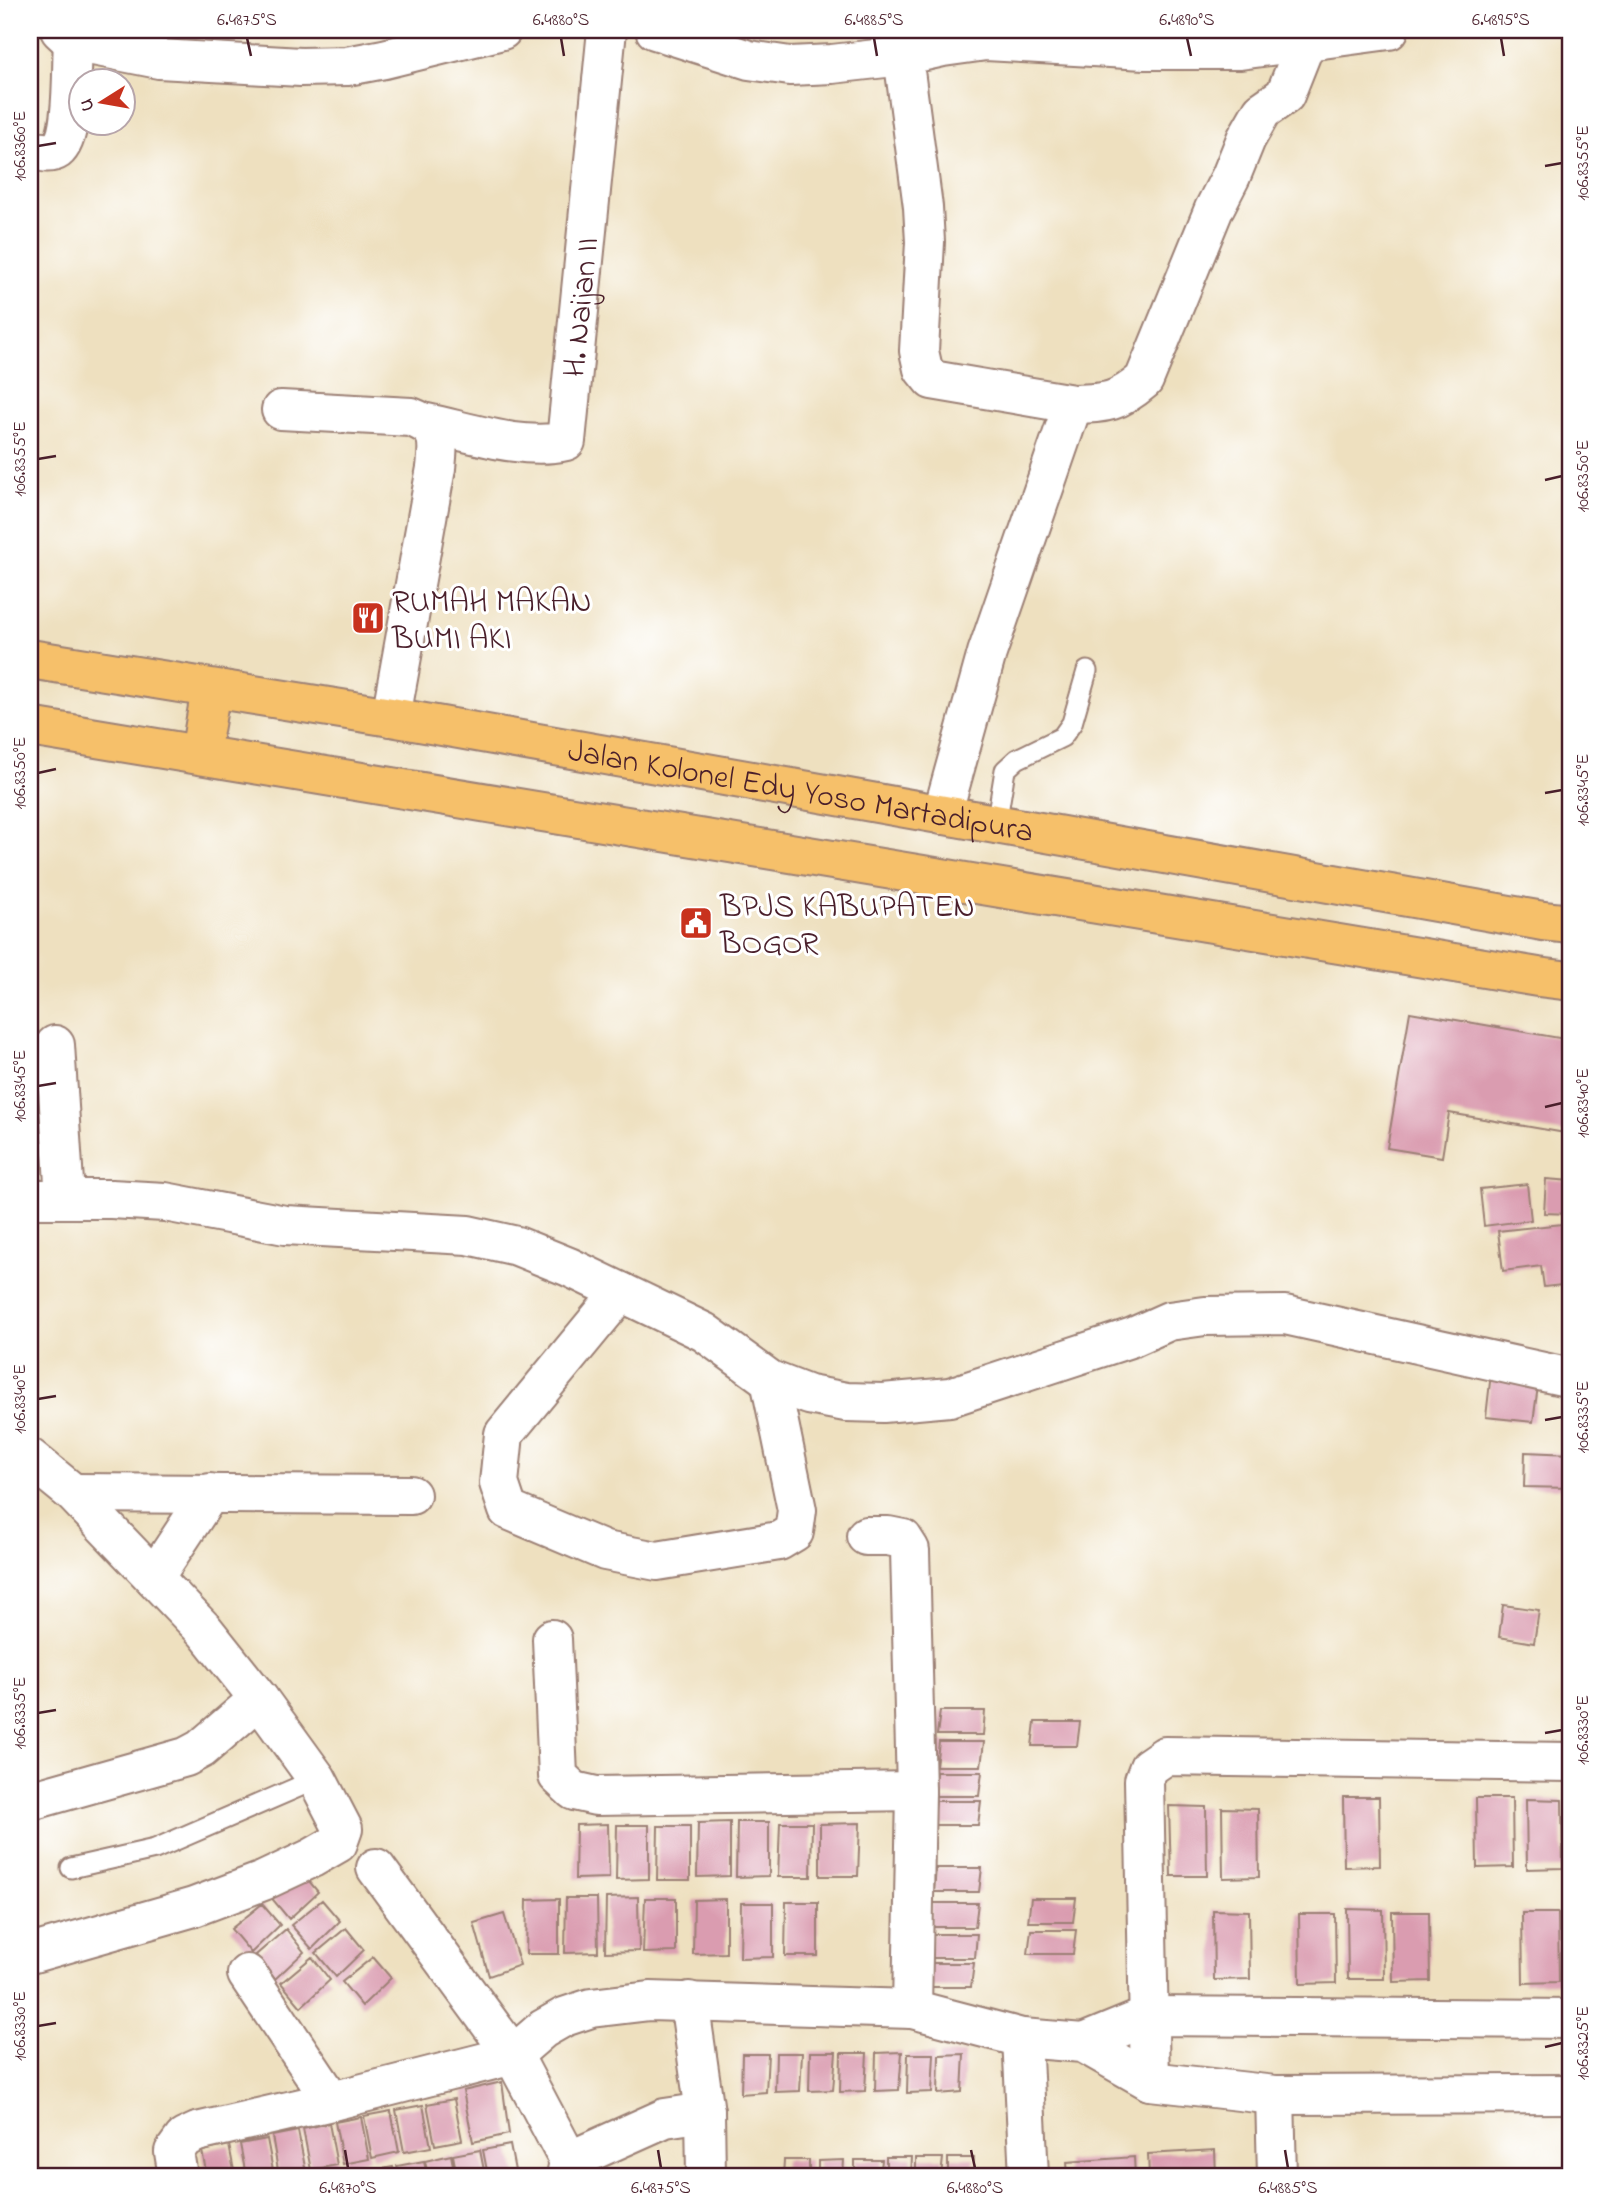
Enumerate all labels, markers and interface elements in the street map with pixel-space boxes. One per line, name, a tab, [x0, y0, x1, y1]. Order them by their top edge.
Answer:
text: 6.4875°S	[217, 8, 277, 34]
text: 6.4880°S	[533, 8, 589, 34]
text: 6.4885°S	[844, 8, 904, 34]
text: 6.4890°S	[1159, 8, 1215, 34]
text: 6.4895°S	[1472, 8, 1530, 34]
north arrow	[66, 66, 136, 136]
text: U	[73, 96, 102, 113]
text: 106.8360°E	[8, 111, 34, 181]
text: 106.8355°E	[1571, 125, 1597, 201]
street label: H. Naijan II	[552, 235, 613, 380]
text: 106.8355°E	[8, 421, 34, 497]
text: 106.8350°E	[1571, 439, 1597, 513]
place label: RUMAH MAKAN BUMI AKI	[391, 580, 592, 664]
restaurant icon: RUMAH MAKAN BUMI AKI	[349, 599, 387, 637]
street label: Jalan Kolonel Edy Yoso Martadipura	[564, 729, 1037, 857]
text: 106.8350°E	[8, 736, 34, 810]
text: 106.8345°E	[1571, 754, 1597, 826]
place label: BPJS KABUPATEN BOGOR	[719, 885, 975, 969]
public building icon: BPJS KABUPATEN BOGOR	[677, 904, 715, 942]
text: 106.8345°E	[8, 1050, 34, 1122]
text: 106.8340°E	[1571, 1068, 1597, 1138]
text: 106.8340°E	[8, 1364, 34, 1434]
text: 106.8335°E	[1571, 1381, 1597, 1453]
text: 106.8335°E	[8, 1677, 34, 1749]
text: 106.8330°E	[1571, 1695, 1597, 1765]
text: 106.8330°E	[8, 1991, 34, 2061]
text: 106.8325°E	[1571, 2006, 1597, 2080]
text: 6.4870°S	[319, 2176, 377, 2202]
text: 6.4875°S	[631, 2176, 691, 2202]
text: 6.4880°S	[947, 2176, 1003, 2202]
text: 6.4885°S	[1258, 2176, 1318, 2202]

